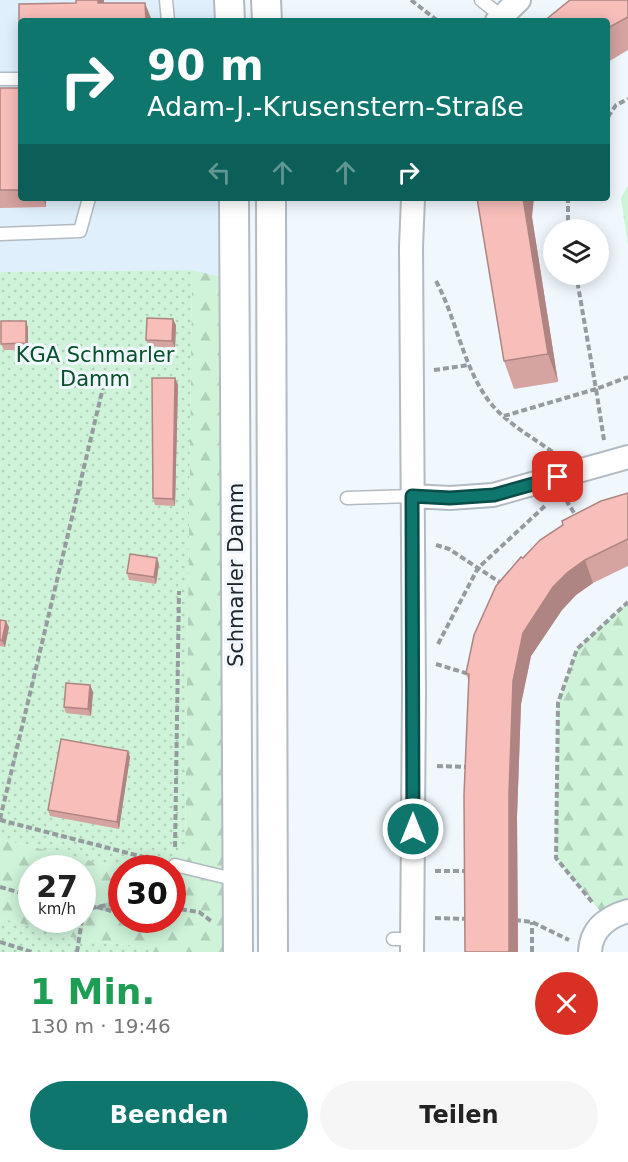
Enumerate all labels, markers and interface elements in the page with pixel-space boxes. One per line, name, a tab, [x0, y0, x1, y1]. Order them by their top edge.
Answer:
text: 90 m	[147, 41, 264, 90]
icon: right	[48, 42, 126, 120]
text: Adam-J.-Krusenstern-Straße	[147, 91, 524, 122]
icon: left	[203, 156, 236, 189]
icon: ahead	[266, 156, 299, 189]
icon: ahead	[329, 156, 362, 189]
icon: right	[392, 156, 425, 189]
map controls	[543, 219, 609, 285]
button: layers	[543, 219, 609, 285]
park label: KGA Schmarler Damm	[16, 343, 175, 391]
pin	[532, 451, 583, 502]
icon: arrive	[541, 460, 574, 493]
street label: Schmarler Damm	[224, 483, 248, 667]
position arrow	[381, 797, 445, 861]
speed limit sign: 30	[108, 855, 186, 933]
text: 27	[36, 869, 78, 904]
text: km/h	[38, 900, 76, 918]
text: 1 Min.	[30, 971, 155, 1012]
button: close	[535, 972, 598, 1035]
text: 130 m · 19:46	[30, 1014, 171, 1038]
button: Beenden	[30, 1081, 308, 1150]
button: Teilen	[320, 1081, 598, 1150]

